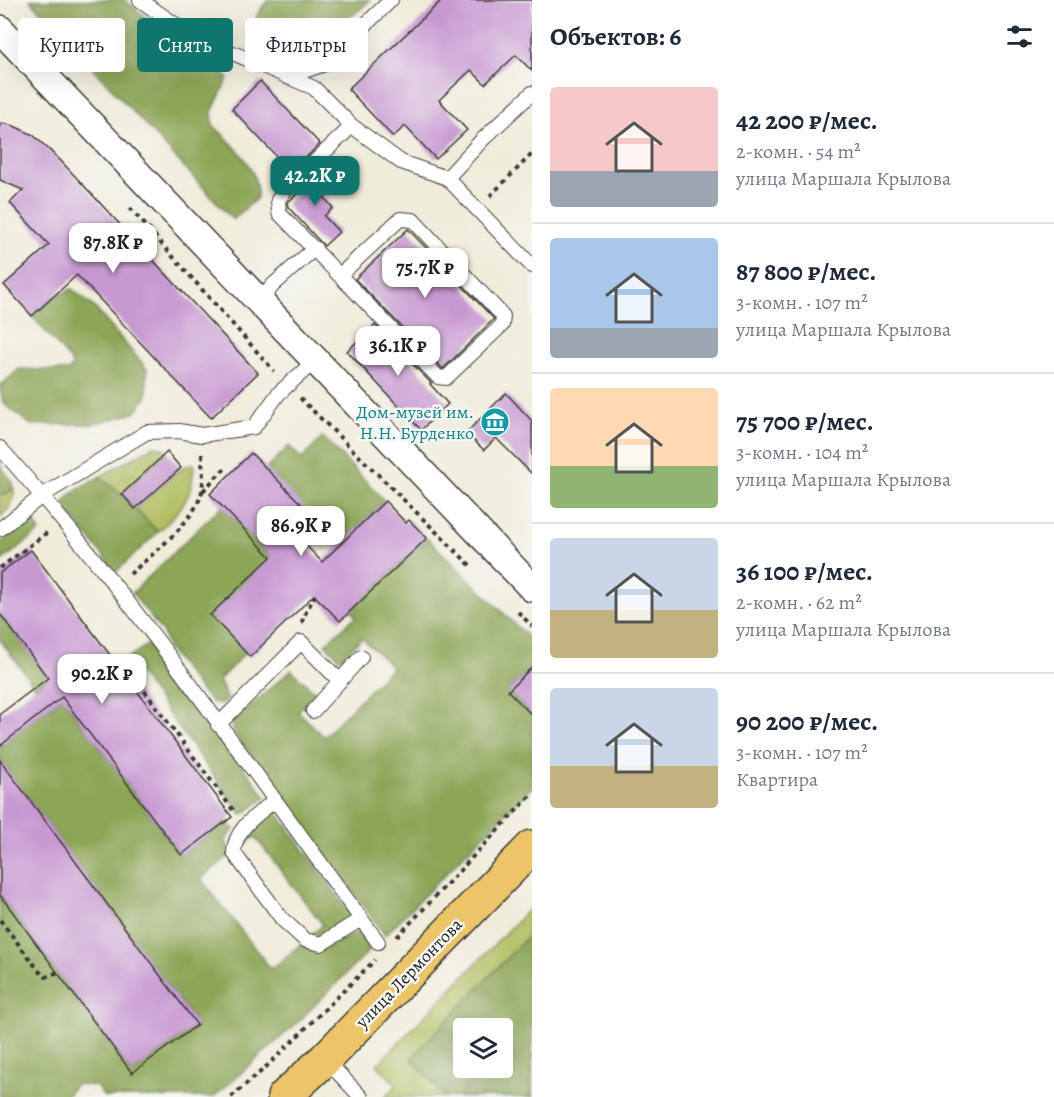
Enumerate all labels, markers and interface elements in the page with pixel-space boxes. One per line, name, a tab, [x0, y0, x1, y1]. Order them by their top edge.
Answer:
chip: Купить	[18, 18, 125, 72]
chip: Снять	[137, 18, 233, 72]
chip: Фильтры	[245, 18, 368, 72]
text: Объектов: 6	[550, 19, 681, 54]
icon: filters	[1003, 20, 1036, 53]
text: 42 200 ₽/мес.	[736, 103, 878, 138]
icon: home	[598, 111, 670, 183]
text: 2-комн. · 54 m²	[736, 138, 861, 165]
pin: 42.2K ₽	[260, 156, 370, 207]
text: 42.2K ₽	[285, 162, 346, 189]
text: улица Маршала Крылова	[736, 165, 951, 192]
pin: 87.8K ₽	[58, 223, 168, 274]
text: 87.8K ₽	[83, 229, 143, 256]
pin: 75.7K ₽	[370, 248, 480, 299]
text: 75.7K ₽	[396, 254, 454, 281]
text: 87 800 ₽/мес.	[736, 254, 876, 289]
icon: home	[598, 262, 670, 334]
text: 3-комн. · 107 m²	[736, 289, 868, 316]
text: улица Маршала Крылова	[736, 316, 951, 343]
pin: 36.1K ₽	[343, 326, 453, 377]
text: 36.1K ₽	[369, 332, 427, 359]
place label: Дом-музей им. Н.Н. Бурденко	[356, 400, 474, 445]
text: 75 700 ₽/мес.	[736, 404, 874, 439]
museum icon: Дом-музей им. Н.Н. Бурденко	[479, 406, 511, 438]
icon: home	[598, 412, 670, 484]
text: 3-комн. · 104 m²	[736, 439, 868, 466]
text: улица Маршала Крылова	[736, 466, 951, 493]
pin: 86.9K ₽	[246, 506, 356, 557]
text: 86.9K ₽	[271, 512, 331, 539]
text: 36 100 ₽/мес.	[736, 554, 873, 589]
icon: home	[598, 562, 670, 634]
text: 2-комн. · 62 m²	[736, 589, 862, 616]
text: улица Маршала Крылова	[736, 616, 951, 643]
pin: 90.2K ₽	[47, 654, 157, 705]
text: 90.2K ₽	[71, 660, 133, 687]
text: 90 200 ₽/мес.	[736, 704, 878, 739]
icon: home	[598, 712, 670, 784]
text: 3-комн. · 107 m²	[736, 739, 868, 766]
text: Квартира	[736, 766, 818, 793]
street label: улица Лермонтова	[350, 912, 468, 1034]
map controls	[453, 1018, 513, 1078]
button: layers	[453, 1018, 513, 1078]

